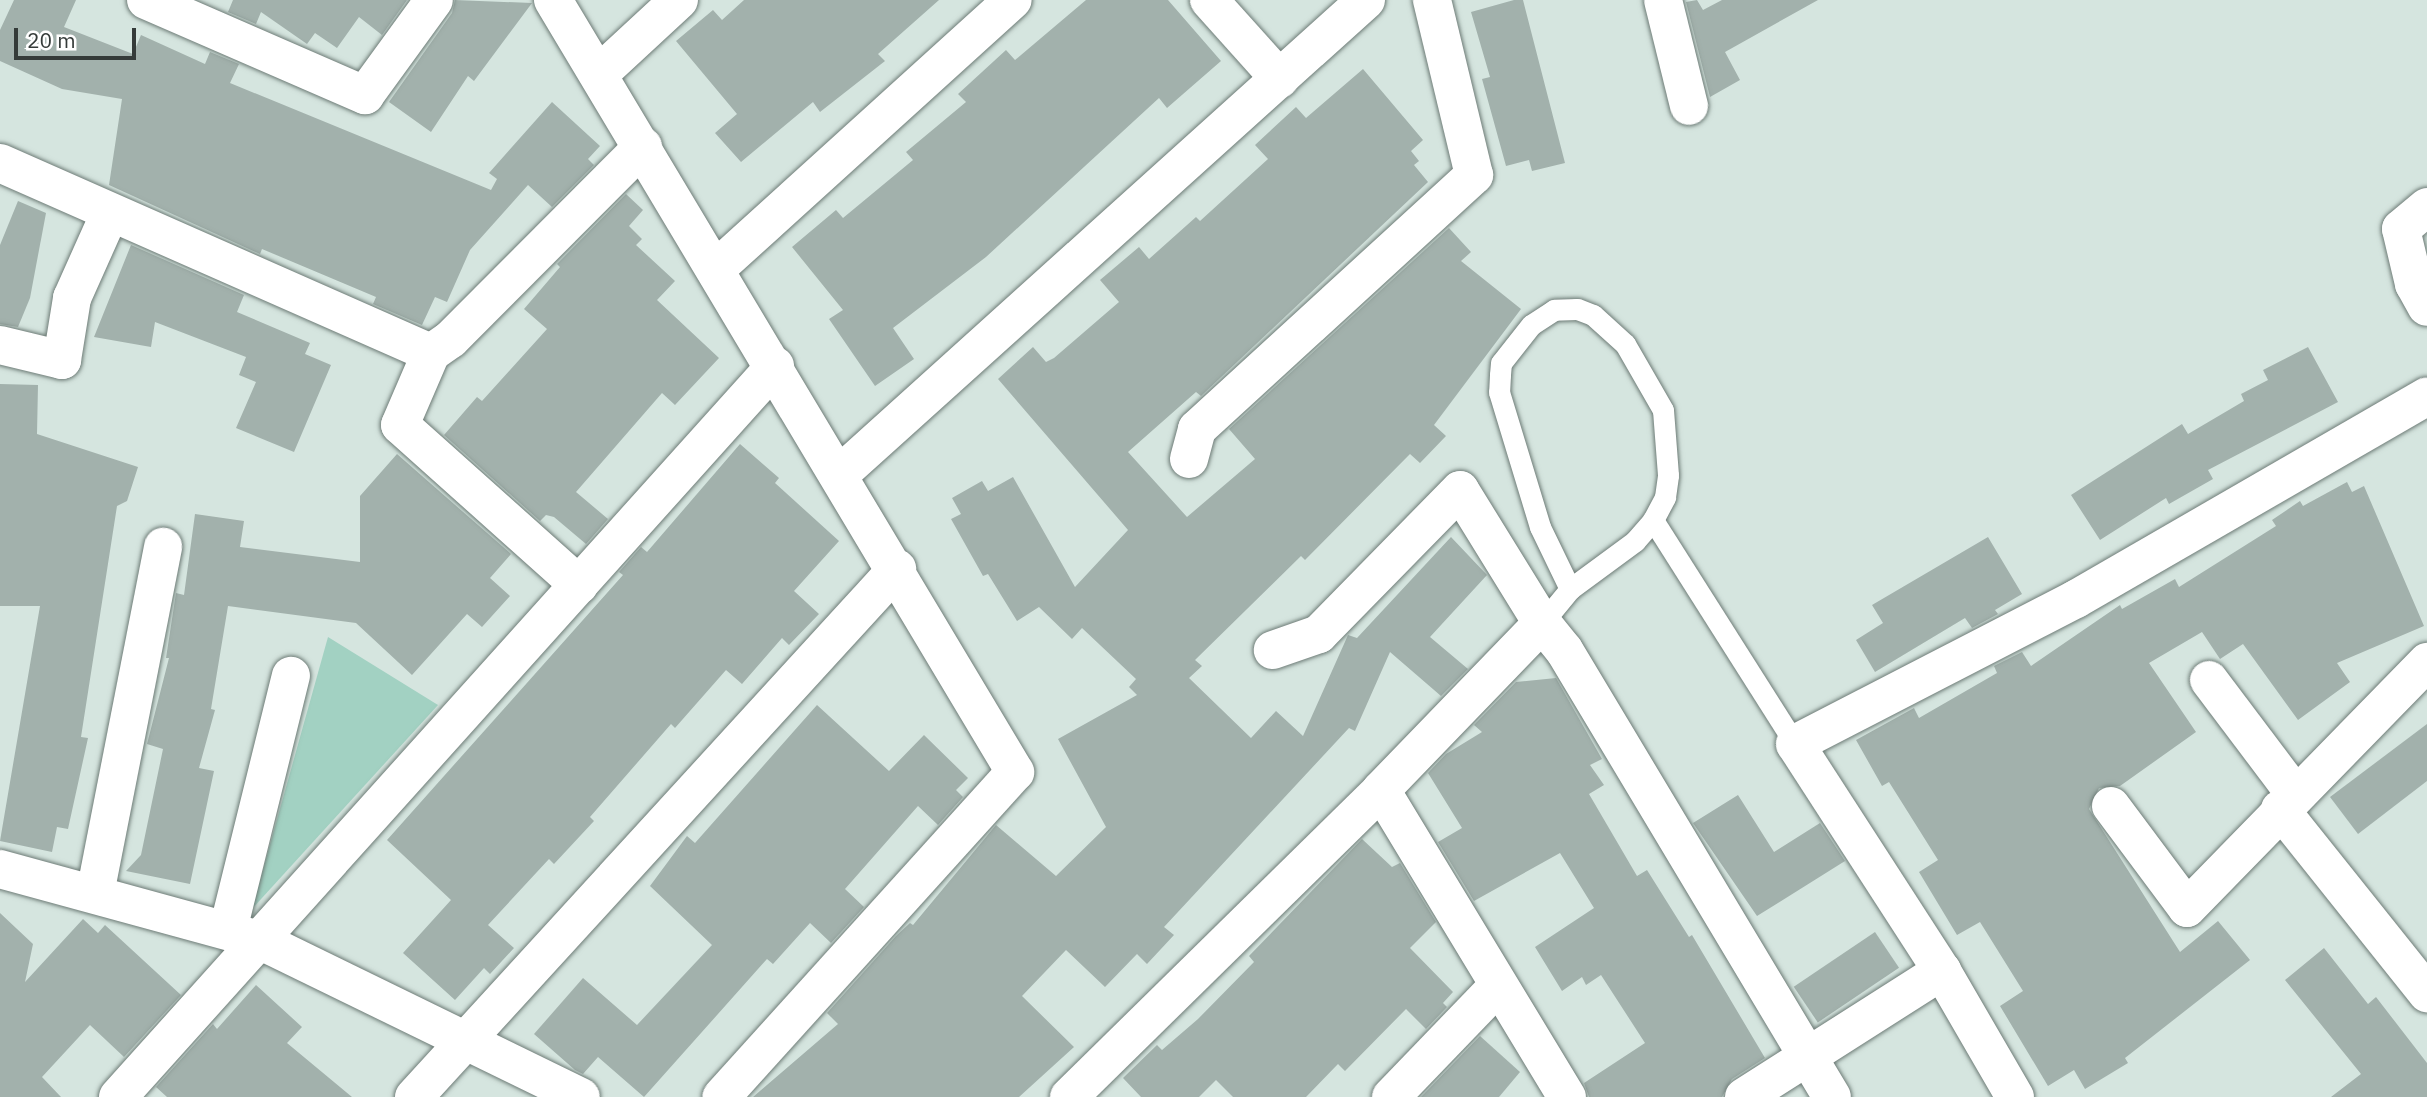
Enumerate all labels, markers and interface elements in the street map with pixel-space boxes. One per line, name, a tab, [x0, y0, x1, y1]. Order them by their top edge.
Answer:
scale bar	[18, 14, 140, 58]
text: 20 m	[27, 26, 76, 54]

